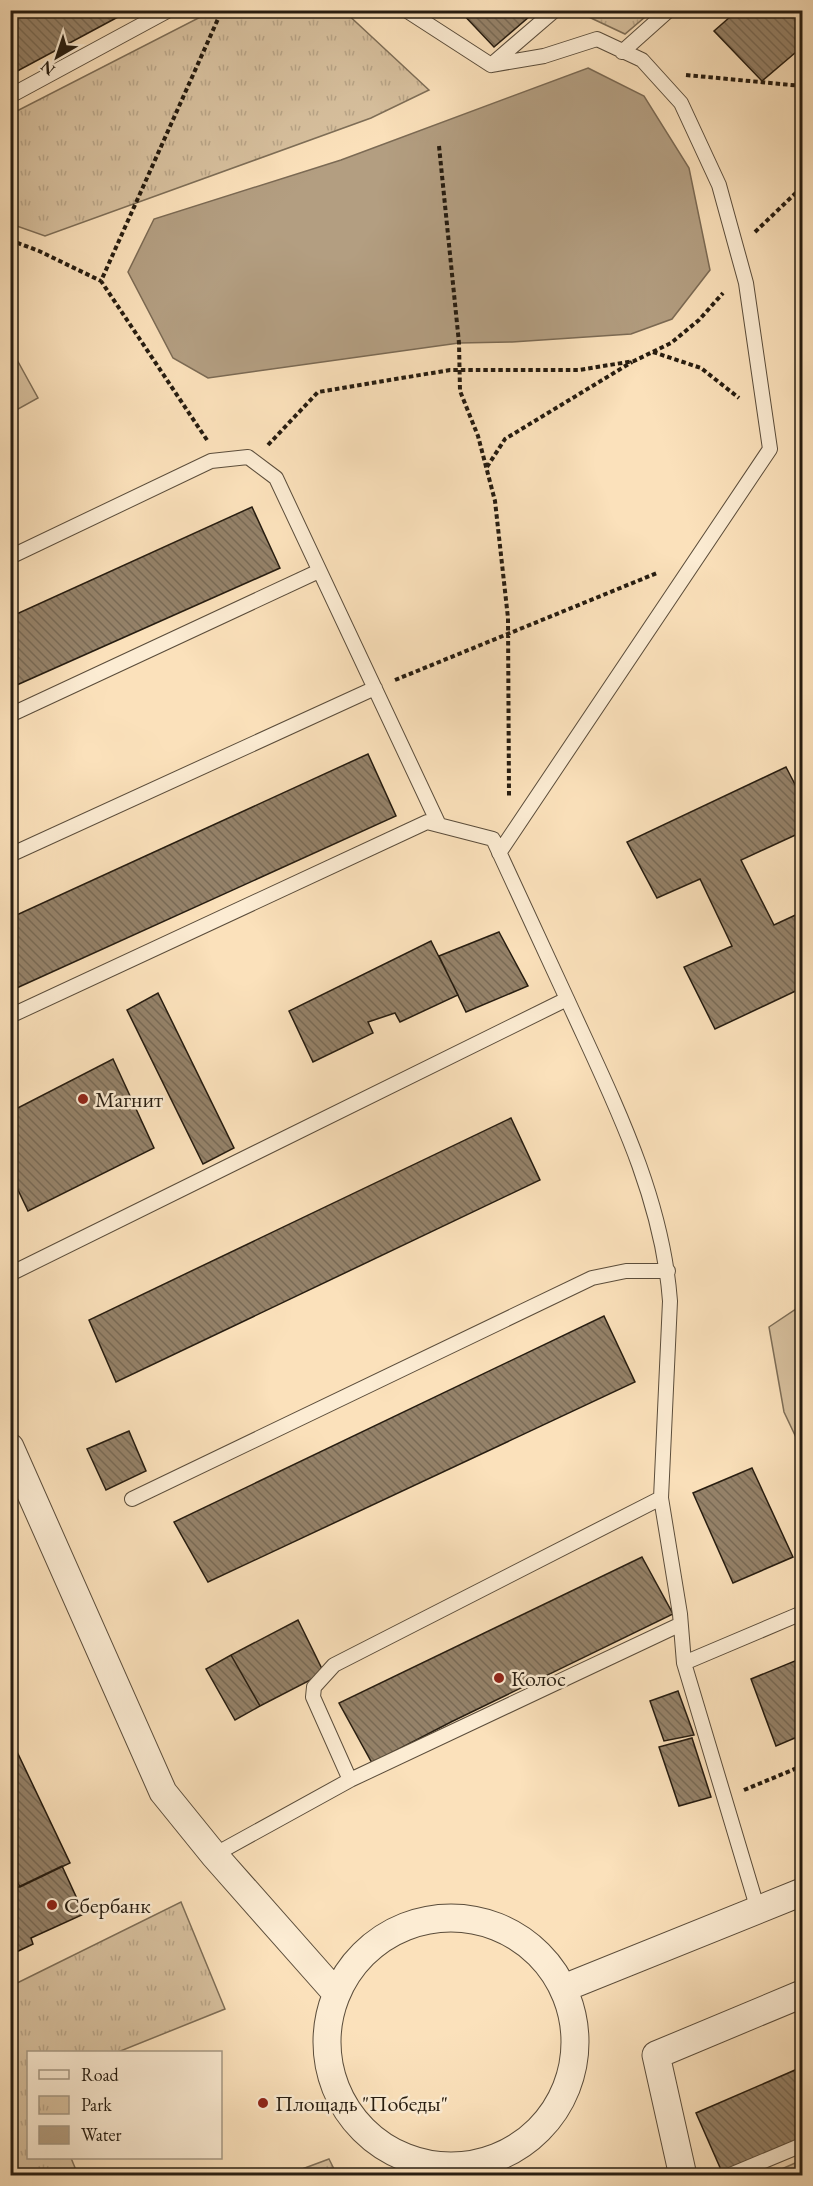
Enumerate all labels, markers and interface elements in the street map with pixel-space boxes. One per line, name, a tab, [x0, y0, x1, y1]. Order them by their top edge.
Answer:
north arrow	[27, 27, 87, 87]
text: N	[36, 56, 60, 81]
place label: Магнит	[95, 1085, 163, 1114]
marker: Магнит	[76, 1092, 90, 1106]
place label: Колос	[511, 1664, 566, 1693]
marker: Колос	[492, 1671, 506, 1685]
place label: Сбербанк	[64, 1891, 151, 1920]
marker: Сбербанк	[45, 1898, 59, 1912]
legend	[27, 2051, 222, 2159]
text: Road	[81, 2063, 120, 2086]
place label: Площадь "Победы"	[275, 2089, 448, 2118]
text: Park	[81, 2093, 112, 2116]
marker: Площадь "Победы"	[256, 2096, 270, 2110]
text: Water	[81, 2123, 122, 2146]

